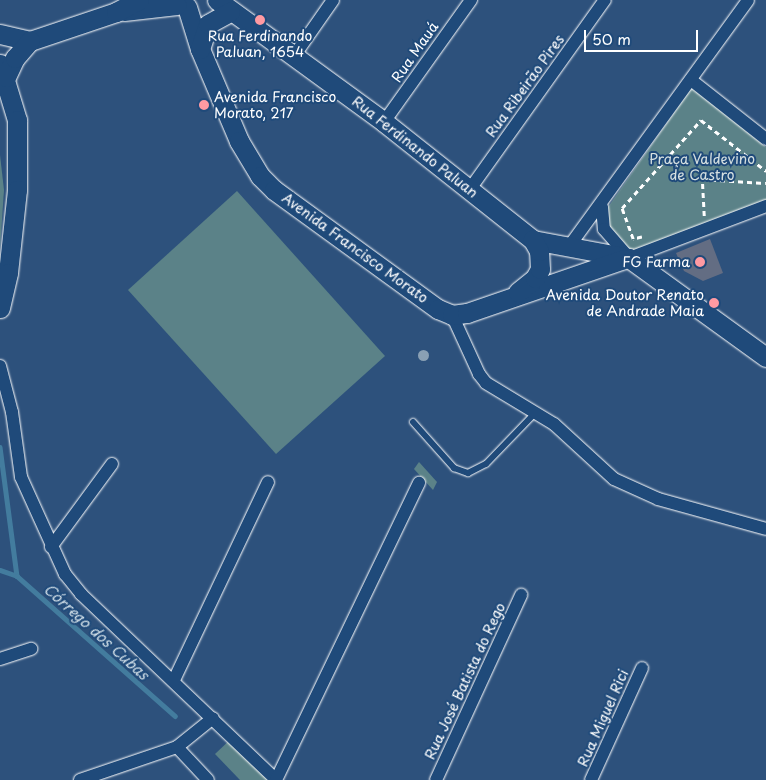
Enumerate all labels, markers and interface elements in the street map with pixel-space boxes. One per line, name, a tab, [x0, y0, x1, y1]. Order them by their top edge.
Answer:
marker: Rua Ferdinando Paluan, 1654	[254, 14, 266, 26]
street label: Rua Mauá	[388, 19, 442, 85]
scale bar	[586, 20, 700, 52]
text: 50 m	[592, 27, 631, 50]
place label: Rua Ferdinando Paluan, 1654	[206, 28, 314, 60]
street label: Rua Ribeirão Pires	[482, 31, 568, 141]
place label: Avenida Francisco Morato, 217	[214, 89, 336, 121]
street label: Rua Ferdinando Paluan	[348, 92, 482, 202]
marker: Avenida Francisco Morato, 217	[198, 99, 210, 111]
park label: Praça Valdevino de Castro	[649, 151, 755, 184]
street label: Avenida Francisco Morato	[279, 190, 431, 306]
place label: FG Farma	[622, 254, 690, 270]
marker: FG Farma	[694, 256, 706, 268]
place label: Avenida Doutor Renato de Andrade Maia	[547, 287, 704, 320]
marker: Avenida Doutor Renato de Andrade Maia	[708, 297, 720, 309]
water label: Córrego dos Cubas	[40, 579, 154, 683]
street label: Rua José Batista do Rego	[421, 600, 509, 762]
street label: Rua Miguel Rici	[574, 666, 632, 770]

